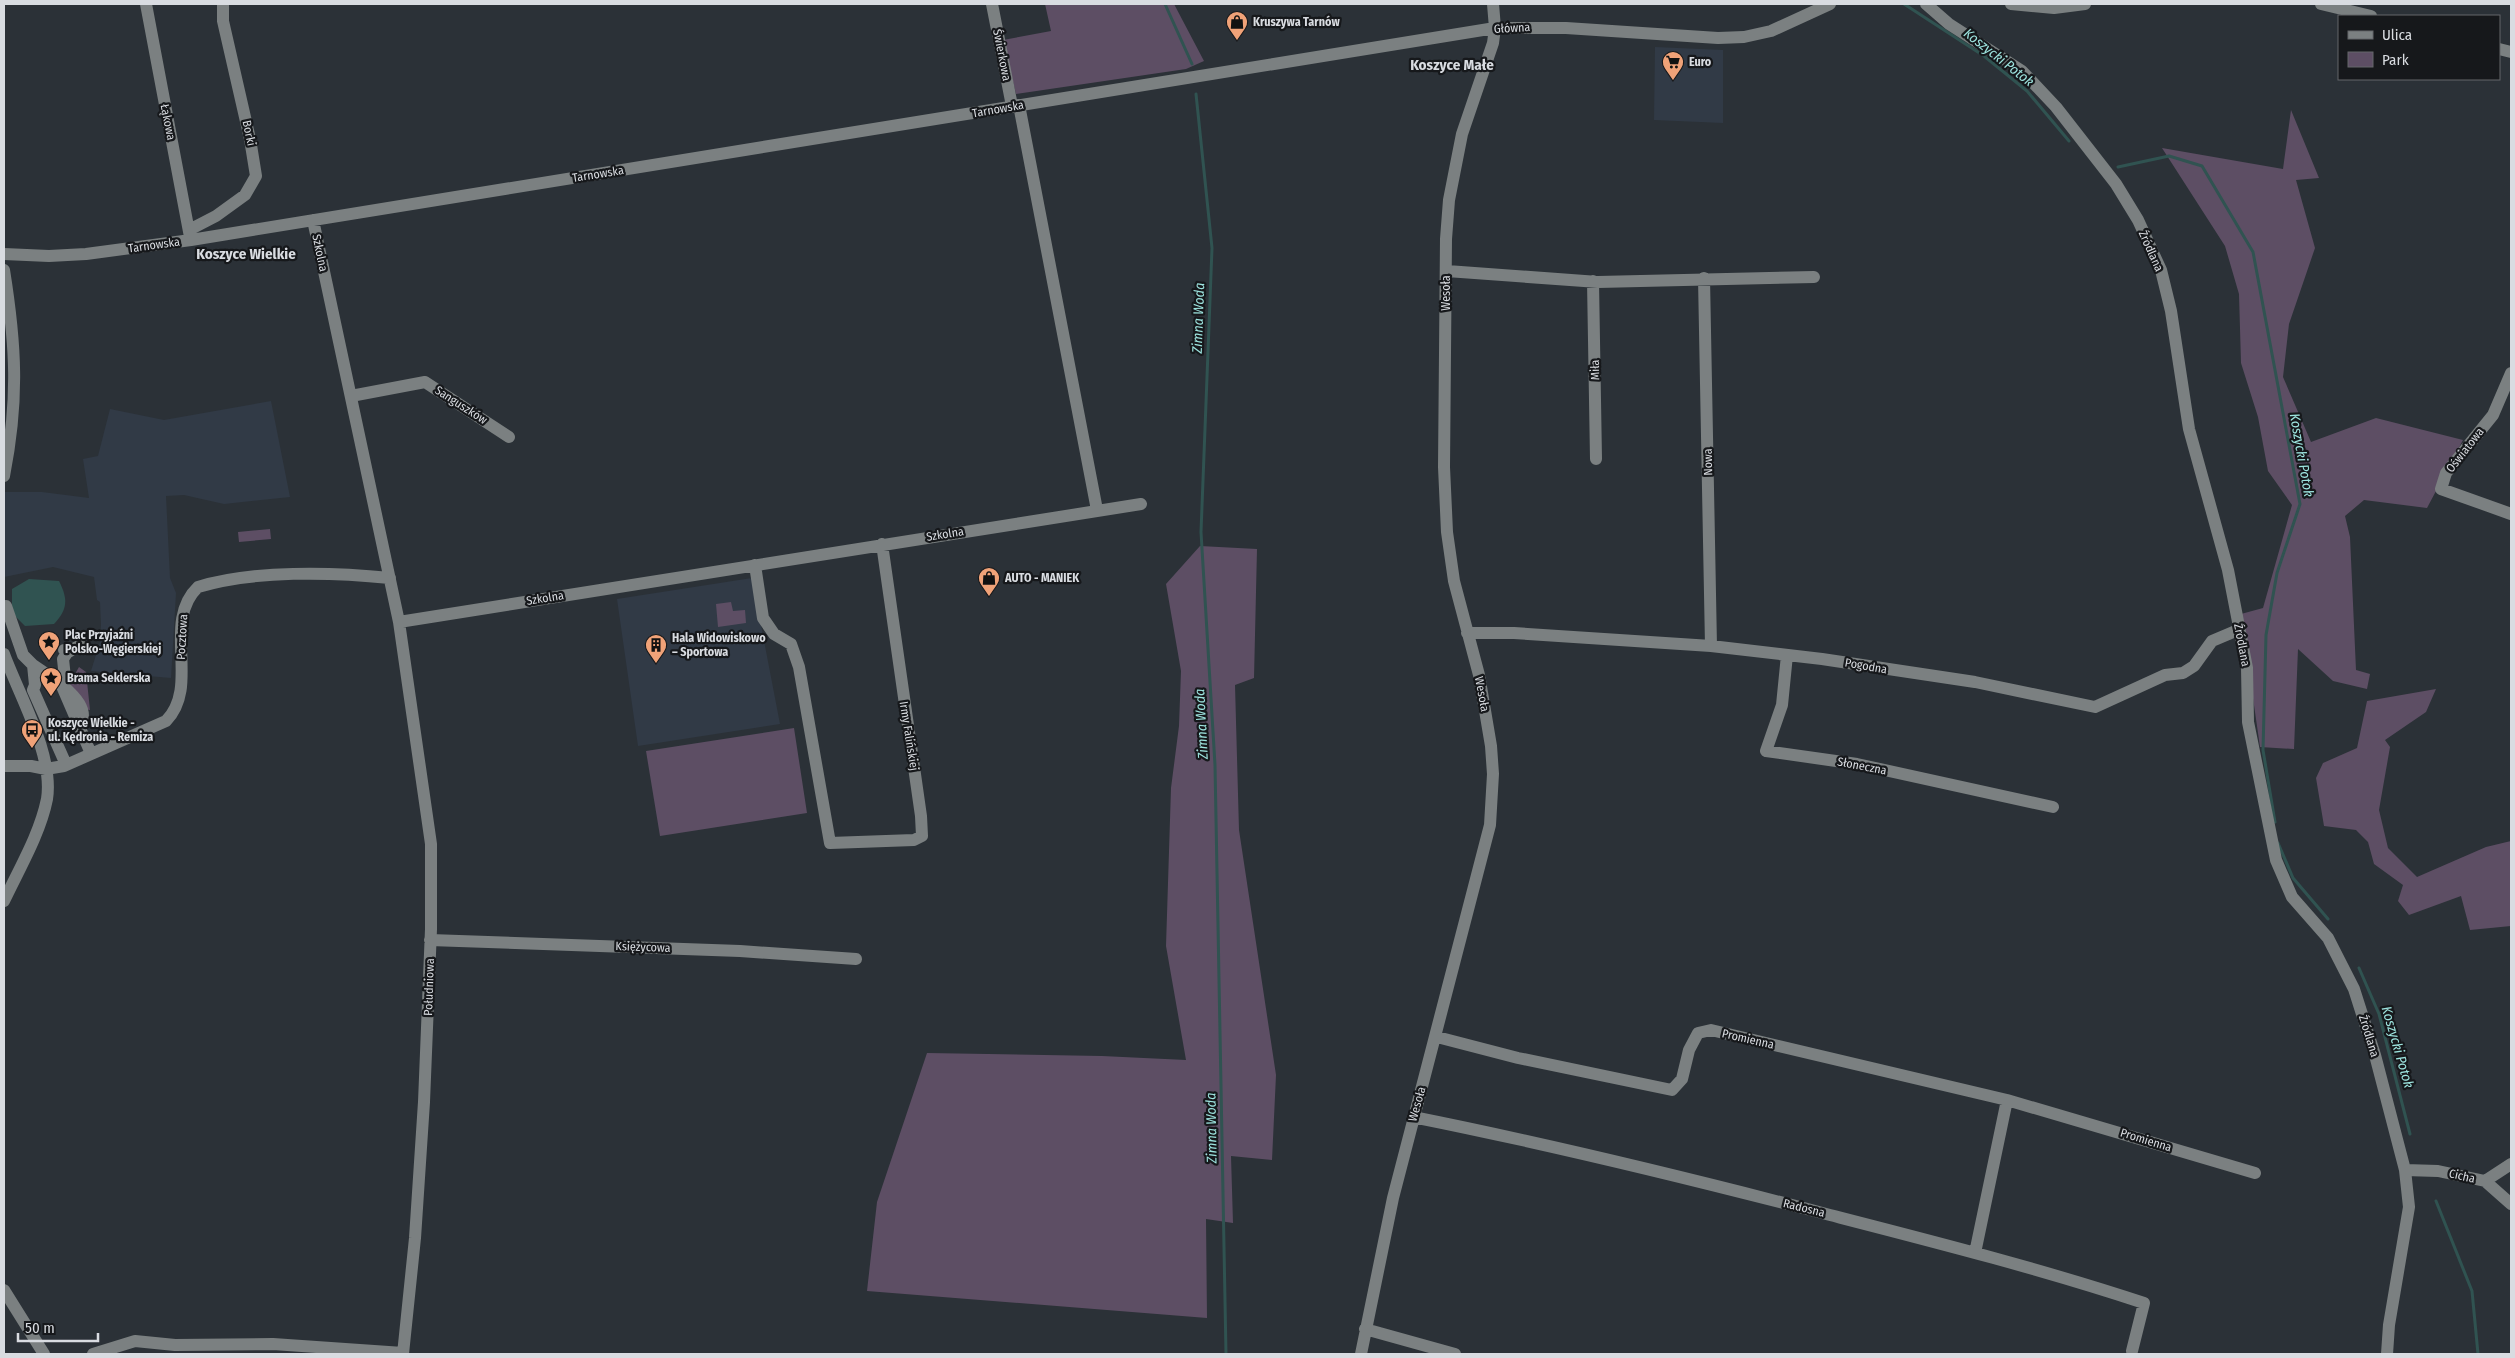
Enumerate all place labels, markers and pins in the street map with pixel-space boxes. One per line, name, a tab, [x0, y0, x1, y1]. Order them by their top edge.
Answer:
shop icon: Kruszywa Tarnów	[1225, 10, 1249, 41]
place label: Kruszywa Tarnów	[1253, 15, 1340, 29]
supermarket icon: Euro	[1661, 50, 1685, 81]
place label: Euro	[1689, 55, 1712, 69]
shop icon: AUTO - MANIEK	[977, 566, 1001, 597]
place label: AUTO - MANIEK	[1004, 571, 1080, 585]
place label: Plac Przyjaźni Polsko-Węgierskiej	[65, 628, 161, 656]
place icon: Plac Przyjaźni Polsko-Węgierskiej	[37, 630, 61, 661]
place label: Hala Widowiskowo – Sportowa	[672, 631, 766, 659]
building icon: Hala Widowiskowo – Sportowa	[644, 633, 668, 664]
place icon: Brama Seklerska	[39, 666, 63, 697]
place label: Brama Seklerska	[67, 671, 151, 685]
place label: Koszyce Wielkie - ul. Kędronia - Remiza	[48, 716, 153, 744]
bus stop icon: Koszyce Wielkie - ul. Kędronia - Remiza	[20, 718, 44, 749]

